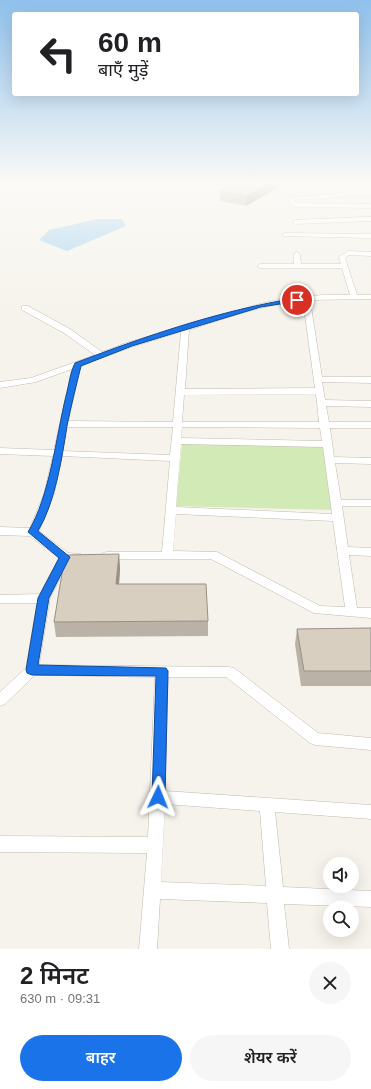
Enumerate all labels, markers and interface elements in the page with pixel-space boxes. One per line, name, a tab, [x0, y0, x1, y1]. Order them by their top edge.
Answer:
text: 60 m	[98, 27, 162, 58]
icon: left	[32, 28, 84, 80]
text: बाएँ मुड़ें	[98, 60, 148, 80]
pin	[280, 283, 314, 317]
icon: arrive	[286, 289, 308, 311]
position arrow	[137, 776, 179, 818]
map controls	[323, 857, 359, 937]
button: sound	[323, 857, 359, 893]
button: search	[323, 901, 359, 937]
text: 2 मिनट	[20, 962, 89, 989]
button: close	[309, 962, 351, 1004]
text: 630 m · 09:31	[20, 991, 100, 1006]
button: बाहर	[20, 1035, 182, 1081]
button: शेयर करें	[190, 1035, 351, 1081]

